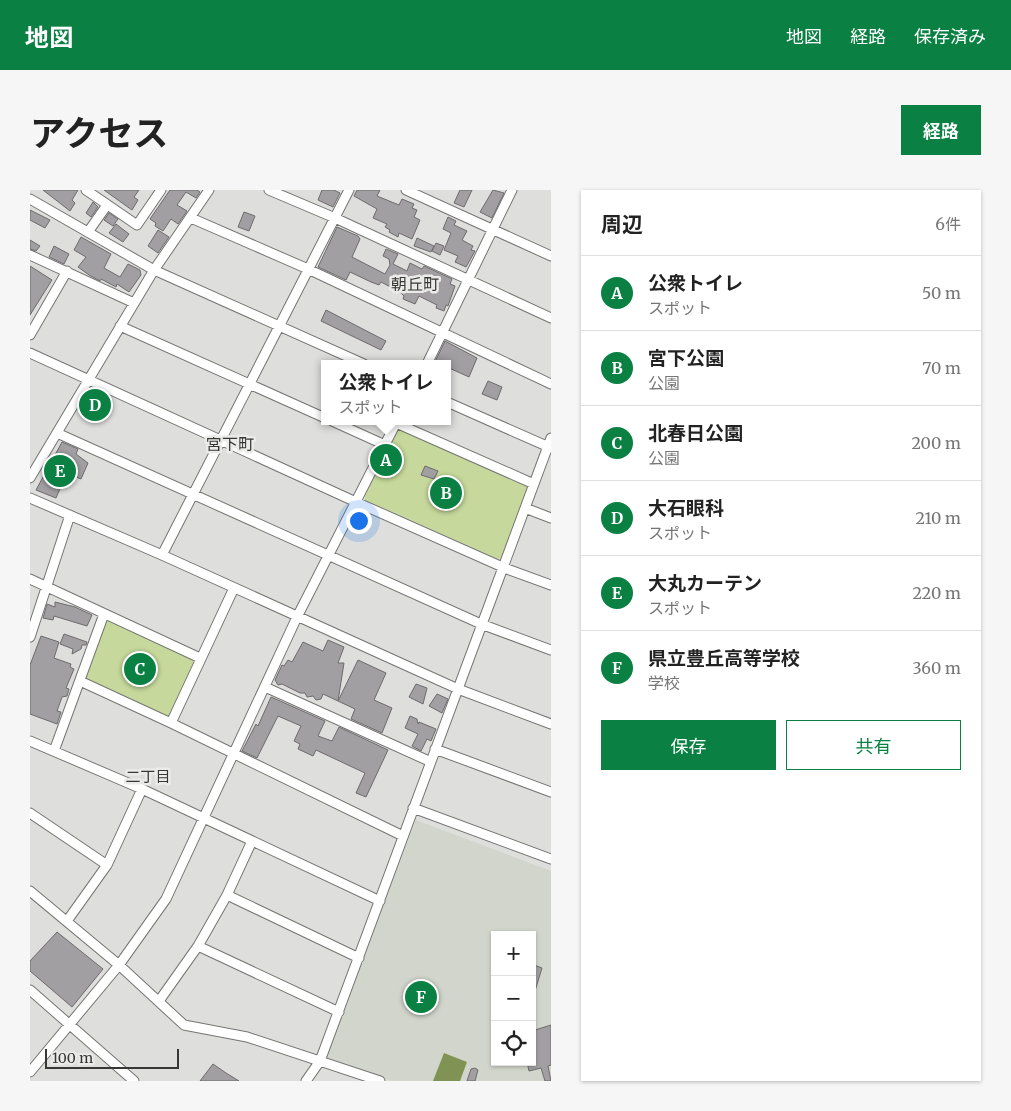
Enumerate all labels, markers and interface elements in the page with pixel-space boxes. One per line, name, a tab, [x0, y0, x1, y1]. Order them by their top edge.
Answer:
text: 地図	[25, 22, 73, 53]
text: 地図	[786, 25, 822, 48]
text: 経路	[850, 25, 886, 48]
text: 保存済み	[914, 25, 986, 48]
button: 経路	[901, 105, 981, 155]
text: アクセス	[30, 112, 168, 156]
text: 周辺	[601, 211, 643, 238]
text: 6件	[935, 214, 961, 234]
text: 公衆トイレ	[648, 271, 743, 295]
district label: 朝丘町	[391, 274, 439, 294]
text: A	[611, 283, 623, 303]
text: 50 m	[922, 283, 961, 303]
text: スポット	[648, 298, 712, 318]
text: 宮下公園	[648, 346, 724, 370]
text: B	[611, 358, 623, 378]
text: 70 m	[922, 358, 961, 378]
popup	[321, 360, 451, 425]
text: 公衆トイレ	[338, 370, 434, 394]
text: 公園	[648, 373, 680, 393]
pin: D	[79, 386, 111, 424]
text: スポット	[338, 397, 403, 417]
text: 北春日公園	[648, 421, 743, 445]
text: C	[612, 433, 622, 453]
text: 200 m	[911, 433, 961, 453]
district label: 宮下町	[206, 434, 254, 454]
pin: A	[370, 441, 402, 479]
text: 公園	[648, 448, 680, 468]
pin: E	[44, 452, 76, 490]
pin: B	[430, 474, 462, 512]
text: 大石眼科	[648, 496, 724, 520]
your location	[346, 508, 372, 534]
text: D	[611, 508, 623, 528]
text: 210 m	[916, 508, 961, 528]
text: スポット	[648, 523, 712, 543]
text: 大丸カーテン	[648, 571, 762, 595]
text: E	[612, 583, 622, 603]
text: 220 m	[913, 583, 961, 603]
text: スポット	[648, 598, 712, 618]
text: 県立豊丘高等学校	[648, 646, 800, 670]
pin: C	[124, 650, 156, 688]
text: F	[612, 658, 622, 678]
text: 360 m	[912, 658, 961, 678]
text: 学校	[648, 673, 680, 693]
button: 保存	[601, 720, 776, 770]
button: 共有	[786, 720, 961, 770]
district label: 二丁目	[125, 767, 171, 786]
map controls	[491, 931, 536, 1066]
button: +	[491, 931, 536, 976]
button: −	[491, 976, 536, 1021]
pin: F	[405, 978, 437, 1016]
button: locate	[491, 1021, 536, 1066]
scale bar	[45, 1046, 179, 1069]
text: 100 m	[52, 1049, 93, 1067]

